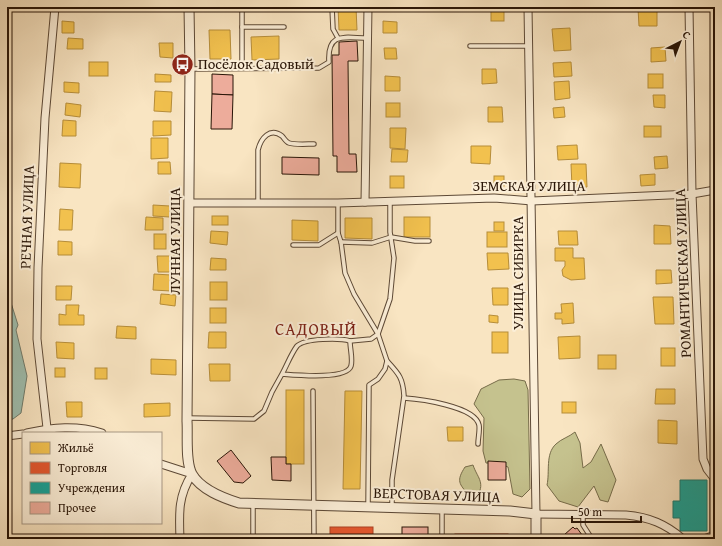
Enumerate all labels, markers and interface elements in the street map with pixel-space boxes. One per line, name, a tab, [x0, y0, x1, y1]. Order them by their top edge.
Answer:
north arrow	[660, 22, 700, 62]
text: С	[679, 27, 694, 43]
bus stop icon: Посёлок Садовый	[170, 51, 196, 77]
place label: Посёлок Садовый	[198, 53, 314, 74]
street label: РЕЧНАЯ УЛИЦА	[14, 165, 39, 269]
street label: ЗЕМСКАЯ УЛИЦА	[472, 175, 586, 196]
street label: ЛУННАЯ УЛИЦА	[164, 187, 185, 295]
street label: РОМАНТИЧЕСКАЯ УЛИЦА	[669, 188, 696, 358]
street label: УЛИЦА СИБИРКА	[507, 216, 528, 330]
district label: САДОВЫЙ	[275, 316, 357, 341]
legend	[22, 432, 162, 524]
text: Жильё	[57, 439, 94, 456]
text: Торговля	[58, 459, 107, 476]
text: Учреждения	[58, 479, 125, 496]
street label: ВЕРСТОВАЯ УЛИЦА	[373, 482, 501, 507]
scale bar	[572, 498, 641, 524]
text: Прочее	[58, 499, 96, 516]
text: 50 m	[578, 503, 602, 520]

